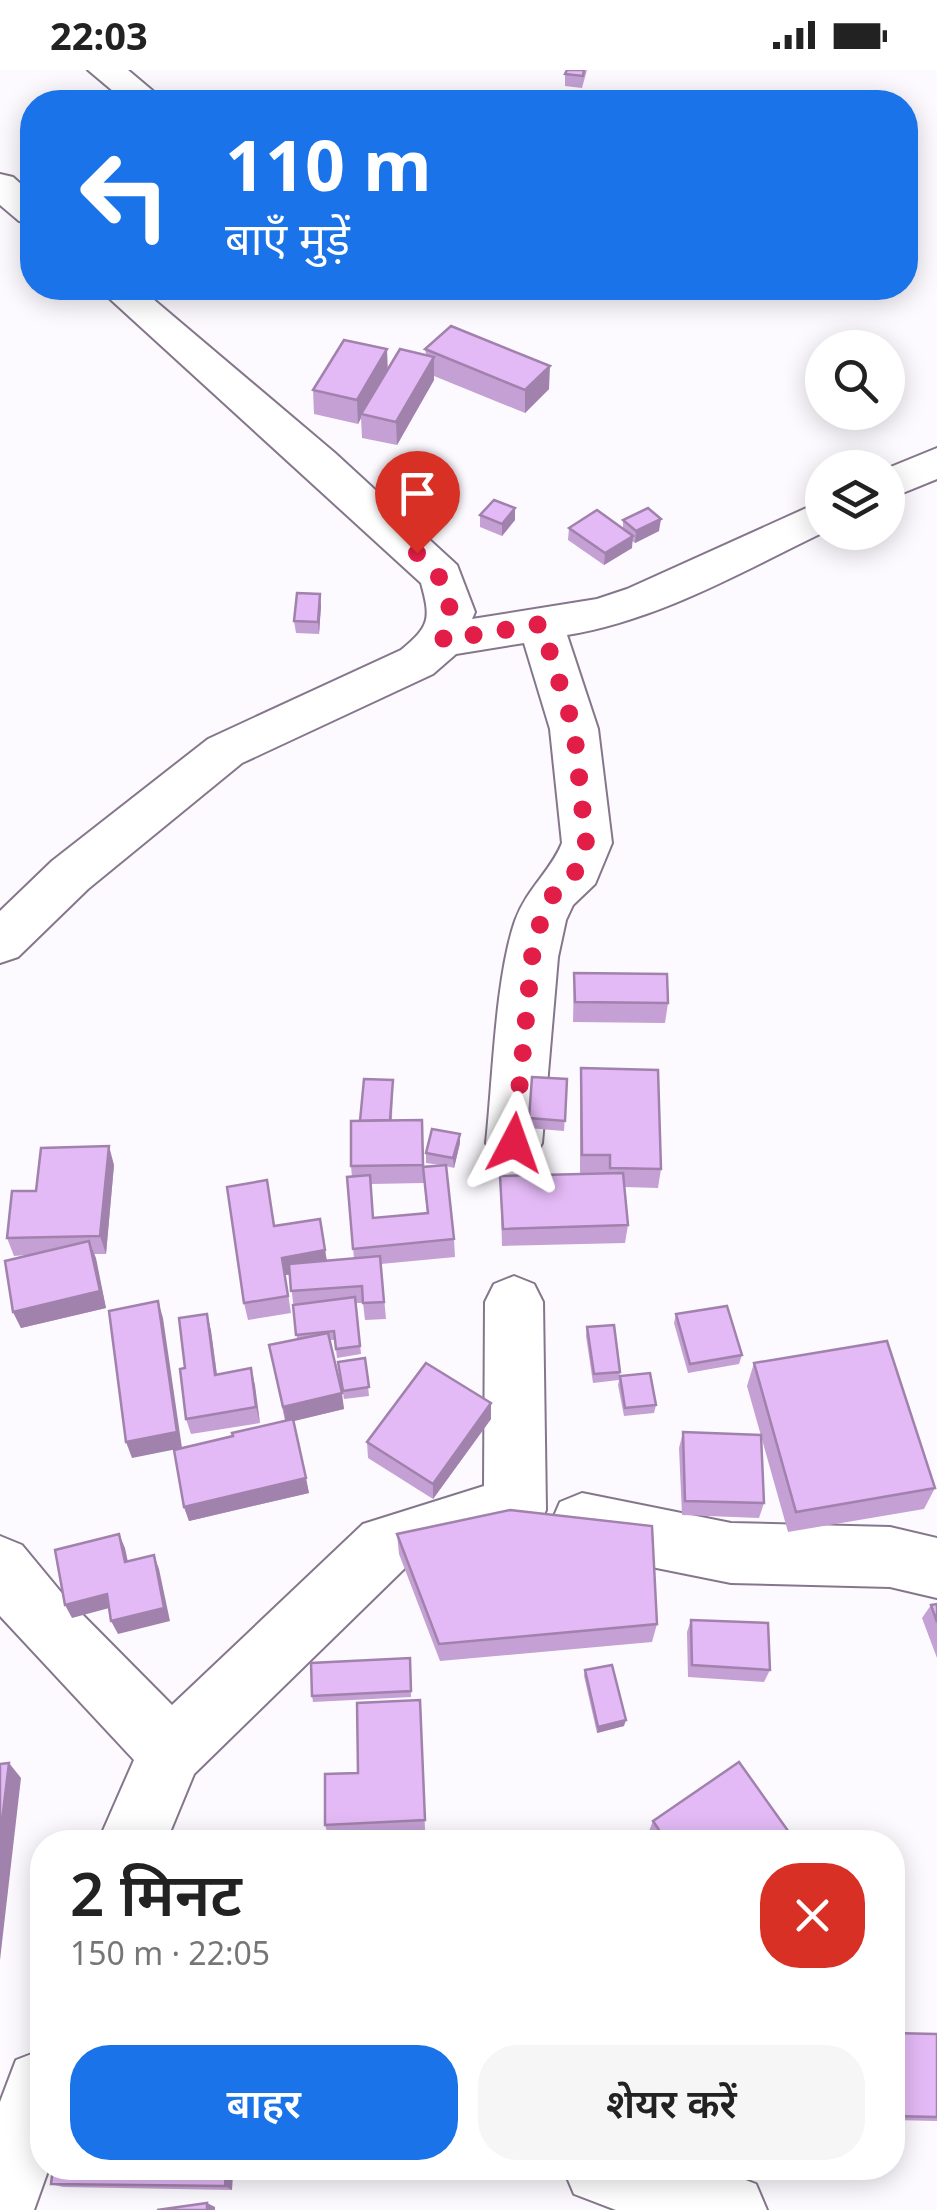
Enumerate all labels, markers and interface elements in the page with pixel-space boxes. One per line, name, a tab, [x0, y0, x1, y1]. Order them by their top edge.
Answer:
text: 22:03	[50, 9, 148, 61]
text: 110 m	[225, 116, 432, 212]
icon: left	[60, 130, 190, 260]
text: बाएँ मुड़ें	[225, 207, 350, 268]
map controls	[805, 330, 905, 550]
button: search	[805, 330, 905, 430]
button: layers	[805, 450, 905, 550]
pin	[375, 451, 460, 554]
icon: arrive	[390, 466, 445, 521]
position arrow	[462, 1091, 566, 1195]
text: 2 मिनट	[70, 1852, 242, 1934]
button: close	[760, 1863, 865, 1968]
text: 150 m · 22:05	[70, 1931, 270, 1974]
button: बाहर	[70, 2045, 458, 2160]
button: शेयर करें	[478, 2045, 865, 2160]

